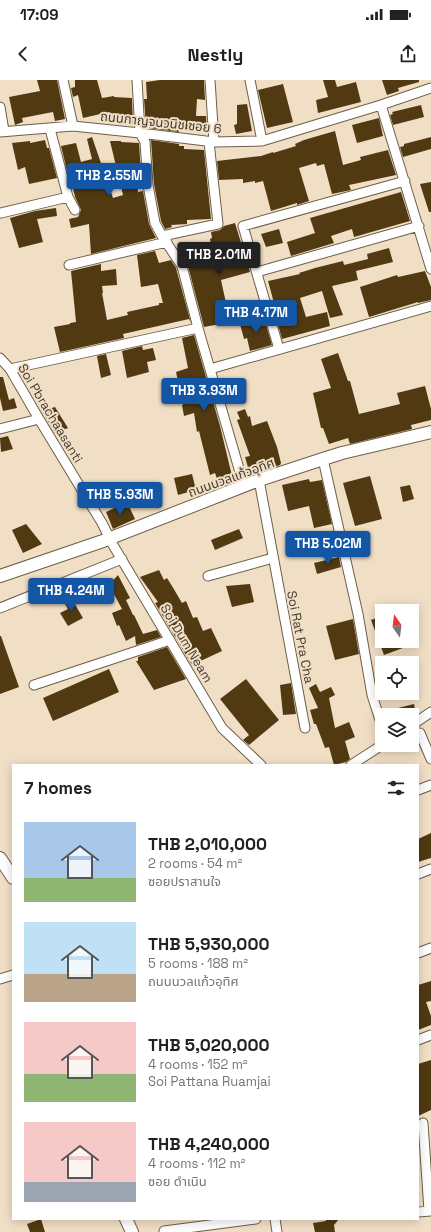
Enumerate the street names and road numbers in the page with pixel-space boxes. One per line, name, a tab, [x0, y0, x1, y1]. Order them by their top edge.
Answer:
street label: ถนนกาญจนวนิช ซอย 6	[99, 108, 223, 137]
street label: Soi Pbrachaasanti	[14, 361, 87, 466]
street label: ถนนนวลแก้วอุทิศ	[186, 454, 277, 501]
street label: Soi Rat Pra Cha	[283, 589, 318, 685]
street label: Soi Dum Neam	[156, 601, 217, 686]

